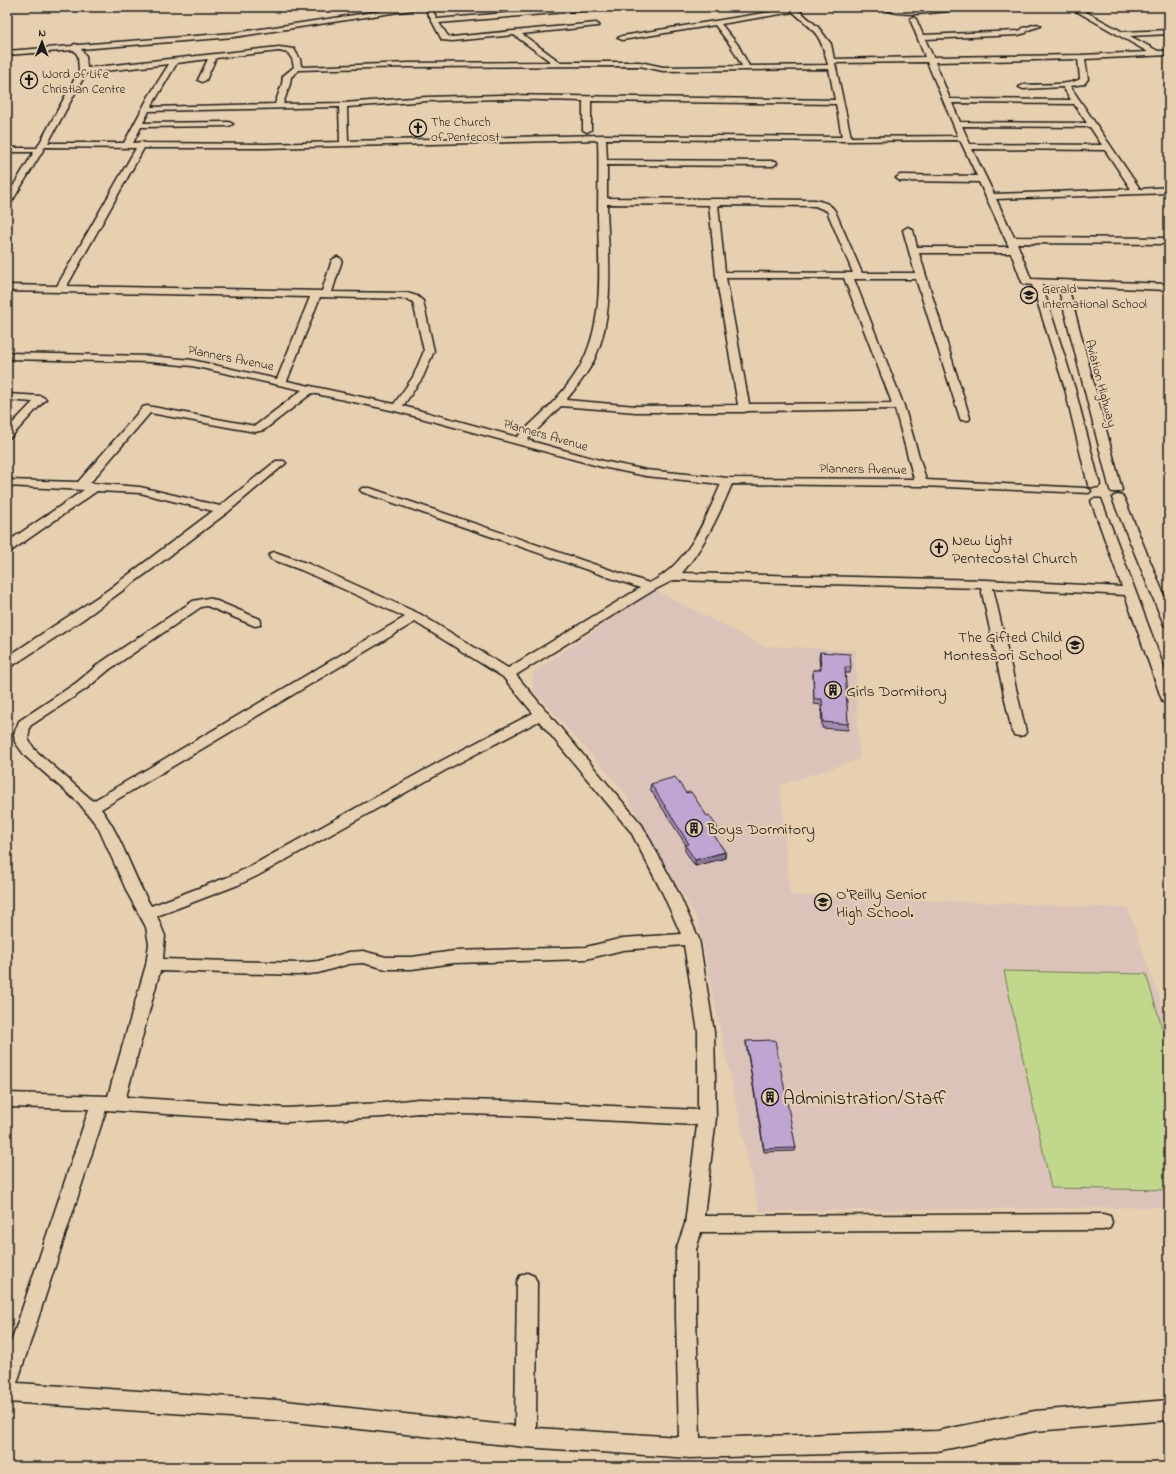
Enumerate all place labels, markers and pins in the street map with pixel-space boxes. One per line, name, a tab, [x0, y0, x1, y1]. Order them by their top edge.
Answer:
place label: Word of Life Christian Centre	[42, 65, 125, 99]
church icon: Word of Life Christian Centre	[19, 70, 39, 90]
place label: The Church of Pentecost	[431, 113, 500, 147]
church icon: The Church of Pentecost	[408, 118, 428, 138]
place label: Gerald International School	[1042, 280, 1147, 314]
school or university icon: Gerald International School	[1019, 285, 1039, 305]
place label: New Light Pentecostal Church	[952, 529, 1077, 571]
church icon: New Light Pentecostal Church	[929, 538, 949, 558]
place label: The Gifted Child Montessori School	[943, 626, 1062, 668]
school or university icon: The Gifted Child Montessori School	[1065, 635, 1085, 655]
building icon: Girls Dormitory	[823, 680, 843, 700]
place label: Girls Dormitory	[846, 680, 947, 704]
building icon: Boys Dormitory	[684, 818, 704, 838]
place label: Boys Dormitory	[706, 818, 815, 842]
place label: O'Reilly Senior High School.	[836, 883, 927, 925]
school or university icon: O'Reilly Senior High School.	[813, 892, 833, 912]
place label: Administration/Staff	[783, 1086, 946, 1113]
building icon: Administration/Staff	[760, 1087, 780, 1107]

